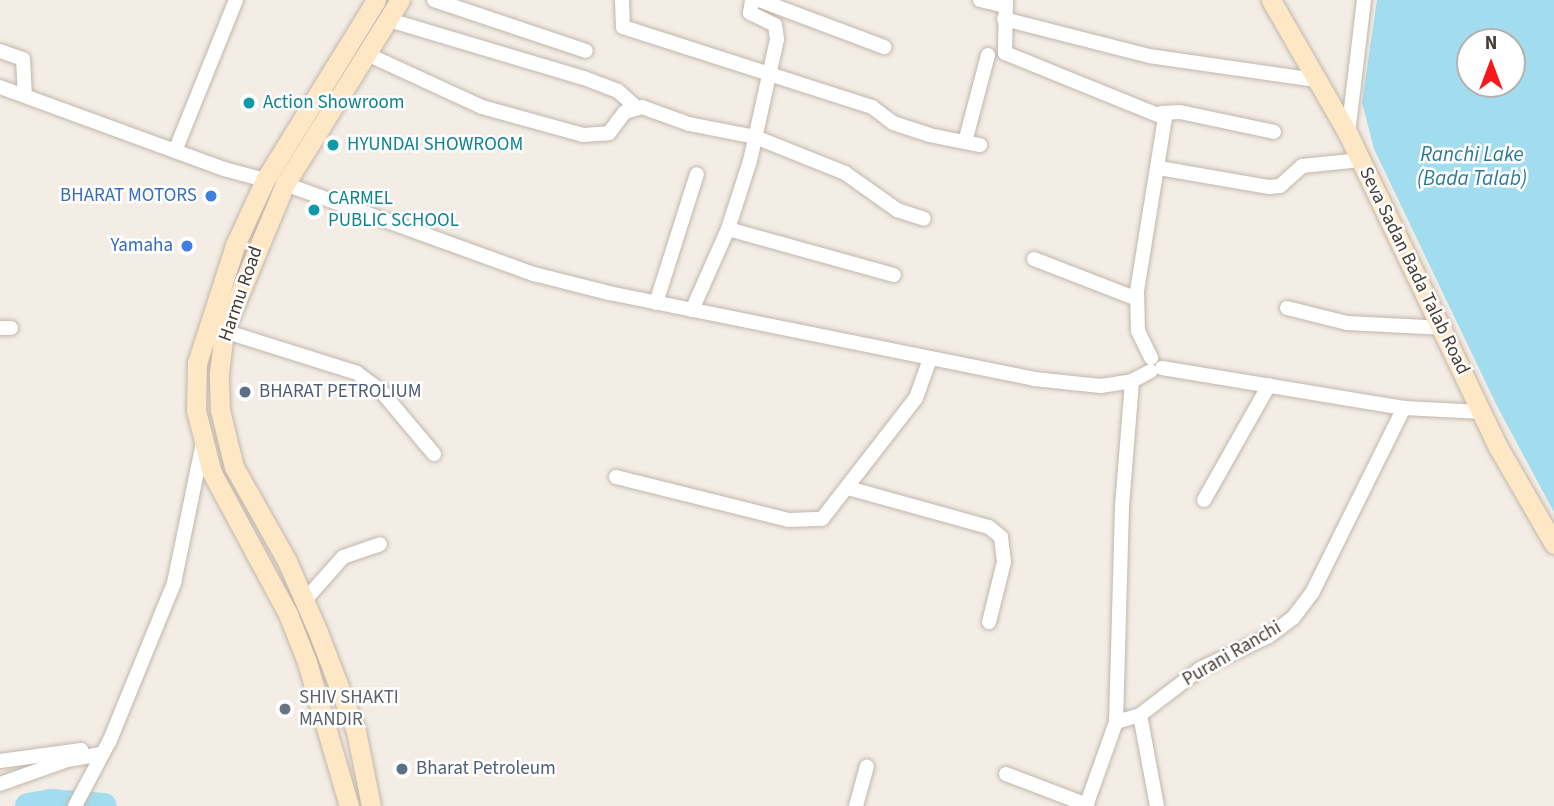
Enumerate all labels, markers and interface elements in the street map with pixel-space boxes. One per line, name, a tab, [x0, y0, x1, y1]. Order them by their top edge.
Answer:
north arrow	[1456, 28, 1526, 98]
text: N	[1485, 30, 1497, 57]
place label: Action Showroom	[263, 92, 404, 114]
marker: Action Showroom	[241, 95, 257, 111]
place label: HYUNDAI SHOWROOM	[347, 134, 523, 156]
marker: HYUNDAI SHOWROOM	[325, 137, 341, 153]
water label: Ranchi Lake (Bada Talab)	[1417, 141, 1527, 191]
street label: Seva Sadan Bada Talab Road	[1354, 163, 1474, 379]
place label: BHARAT MOTORS	[60, 185, 197, 207]
marker: BHARAT MOTORS	[203, 188, 219, 204]
place label: CARMEL PUBLIC SCHOOL	[328, 188, 459, 232]
marker: CARMEL PUBLIC SCHOOL	[306, 202, 322, 218]
place label: Yamaha	[110, 235, 173, 257]
marker: Yamaha	[179, 238, 195, 254]
street label: Harmu Road	[214, 243, 268, 345]
place label: BHARAT PETROLIUM	[259, 381, 422, 403]
marker: BHARAT PETROLIUM	[237, 384, 253, 400]
street label: Purani Ranchi	[1179, 617, 1285, 691]
place label: SHIV SHAKTI MANDIR	[299, 687, 399, 731]
marker: SHIV SHAKTI MANDIR	[277, 701, 293, 717]
place label: Bharat Petroleum	[416, 758, 556, 780]
marker: Bharat Petroleum	[394, 761, 410, 777]

